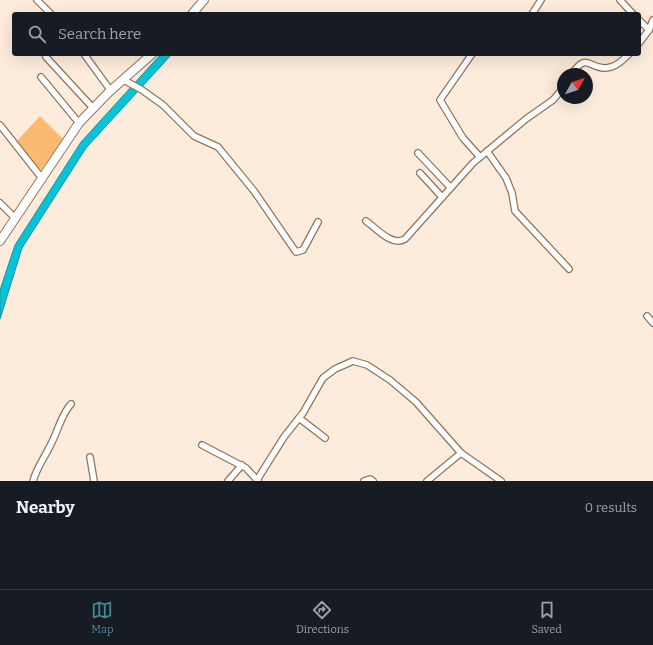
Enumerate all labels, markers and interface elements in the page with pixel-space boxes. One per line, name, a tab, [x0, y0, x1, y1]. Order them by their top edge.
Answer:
search box	[12, 12, 641, 56]
icon: search	[26, 23, 48, 45]
text: Search here	[58, 25, 141, 43]
north arrow	[557, 68, 593, 104]
text: Nearby	[16, 497, 75, 518]
text: 0 results	[585, 500, 637, 515]
tab: Map	[91, 599, 113, 636]
tab: Directions	[296, 599, 349, 636]
tab: Saved	[531, 599, 562, 636]

